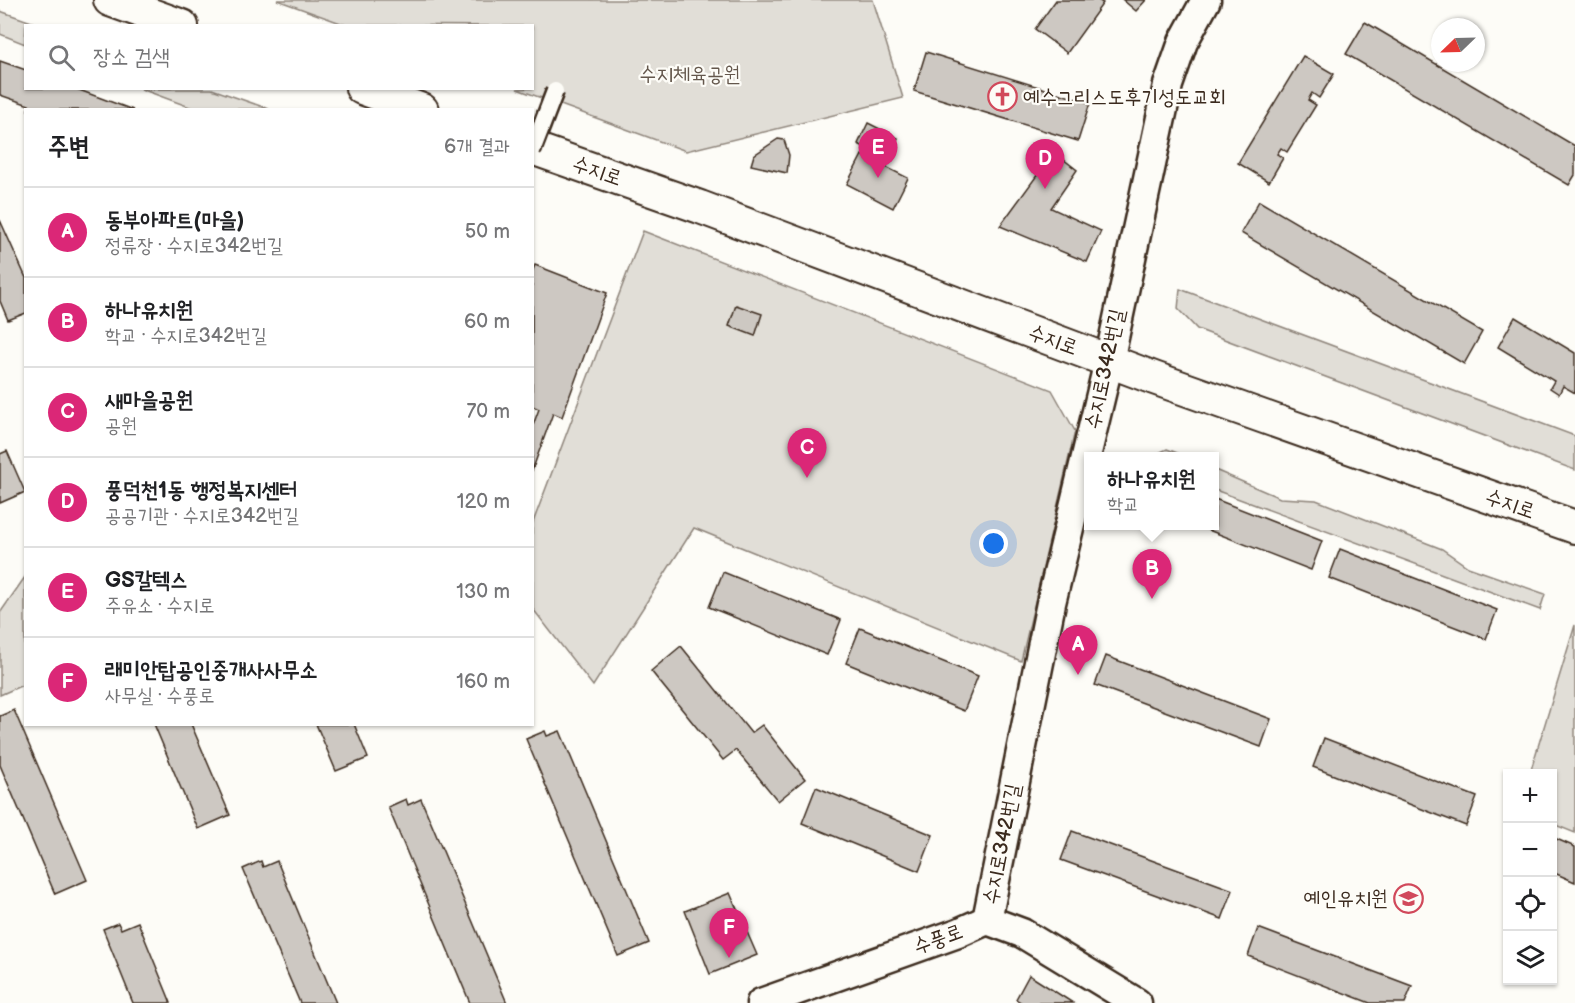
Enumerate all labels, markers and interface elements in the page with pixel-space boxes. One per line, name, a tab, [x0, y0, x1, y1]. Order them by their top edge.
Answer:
north arrow	[1431, 18, 1485, 72]
search box	[24, 24, 534, 90]
icon: search	[45, 41, 78, 74]
text: 장소 검색	[93, 44, 170, 71]
park label: 수지체육공원	[639, 62, 741, 87]
church icon: 예수그리스도후기성도교회	[986, 81, 1018, 113]
place label: 예수그리스도후기성도교회	[1023, 85, 1226, 110]
pin: E	[858, 128, 898, 178]
text: 주변	[48, 132, 90, 163]
text: 6개 결과	[444, 135, 510, 159]
pin: D	[1026, 140, 1064, 189]
street label: 수지로	[569, 151, 625, 191]
text: 동부아파트(마을)	[105, 207, 244, 234]
text: A	[61, 220, 74, 244]
text: 50 m	[465, 220, 510, 244]
text: 정류장 · 수지로342번길	[105, 234, 283, 258]
text: 하나유치원	[105, 297, 194, 324]
street label: 수지로342번길	[1080, 306, 1130, 432]
text: B	[60, 310, 75, 334]
text: 60 m	[464, 310, 510, 334]
street label: 수지로	[1025, 320, 1081, 360]
text: 학교 · 수지로342번길	[105, 324, 267, 348]
text: 새마을공원	[105, 387, 194, 414]
text: C	[60, 400, 75, 424]
text: 70 m	[466, 400, 510, 424]
text: 공원	[105, 414, 137, 438]
pin: C	[788, 428, 826, 478]
popup	[1084, 452, 1219, 530]
text: 하나유치원	[1107, 466, 1196, 493]
text: 풍덕천1동 행정복지센터	[105, 477, 297, 504]
street label: 수지로	[1482, 484, 1538, 524]
text: D	[61, 490, 74, 514]
text: 120 m	[457, 490, 510, 514]
text: 학교	[1107, 493, 1139, 517]
text: 공공기관 · 수지로342번길	[105, 504, 299, 528]
your location	[979, 529, 1008, 558]
pin: B	[1132, 550, 1172, 599]
text: GS칼텍스	[105, 567, 188, 594]
text: E	[61, 580, 74, 604]
text: 130 m	[456, 580, 510, 604]
text: 주유소 · 수지로	[105, 594, 215, 618]
pin: A	[1058, 626, 1098, 675]
text: 래미안탑공인중개사사무소	[105, 657, 317, 684]
text: F	[61, 670, 74, 694]
text: 160 m	[456, 670, 510, 694]
text: 사무실 · 수풍로	[105, 684, 215, 708]
map controls	[1503, 769, 1557, 985]
button: +	[1503, 769, 1557, 823]
street label: 수지로342번길	[978, 781, 1026, 907]
button: −	[1503, 823, 1557, 877]
button: locate	[1503, 877, 1557, 931]
school or university icon: 예인유치원	[1393, 882, 1425, 914]
place label: 예인유치원	[1304, 886, 1388, 911]
pin: F	[710, 908, 748, 958]
street label: 수풍로	[910, 919, 966, 959]
button: layers	[1503, 931, 1557, 985]

